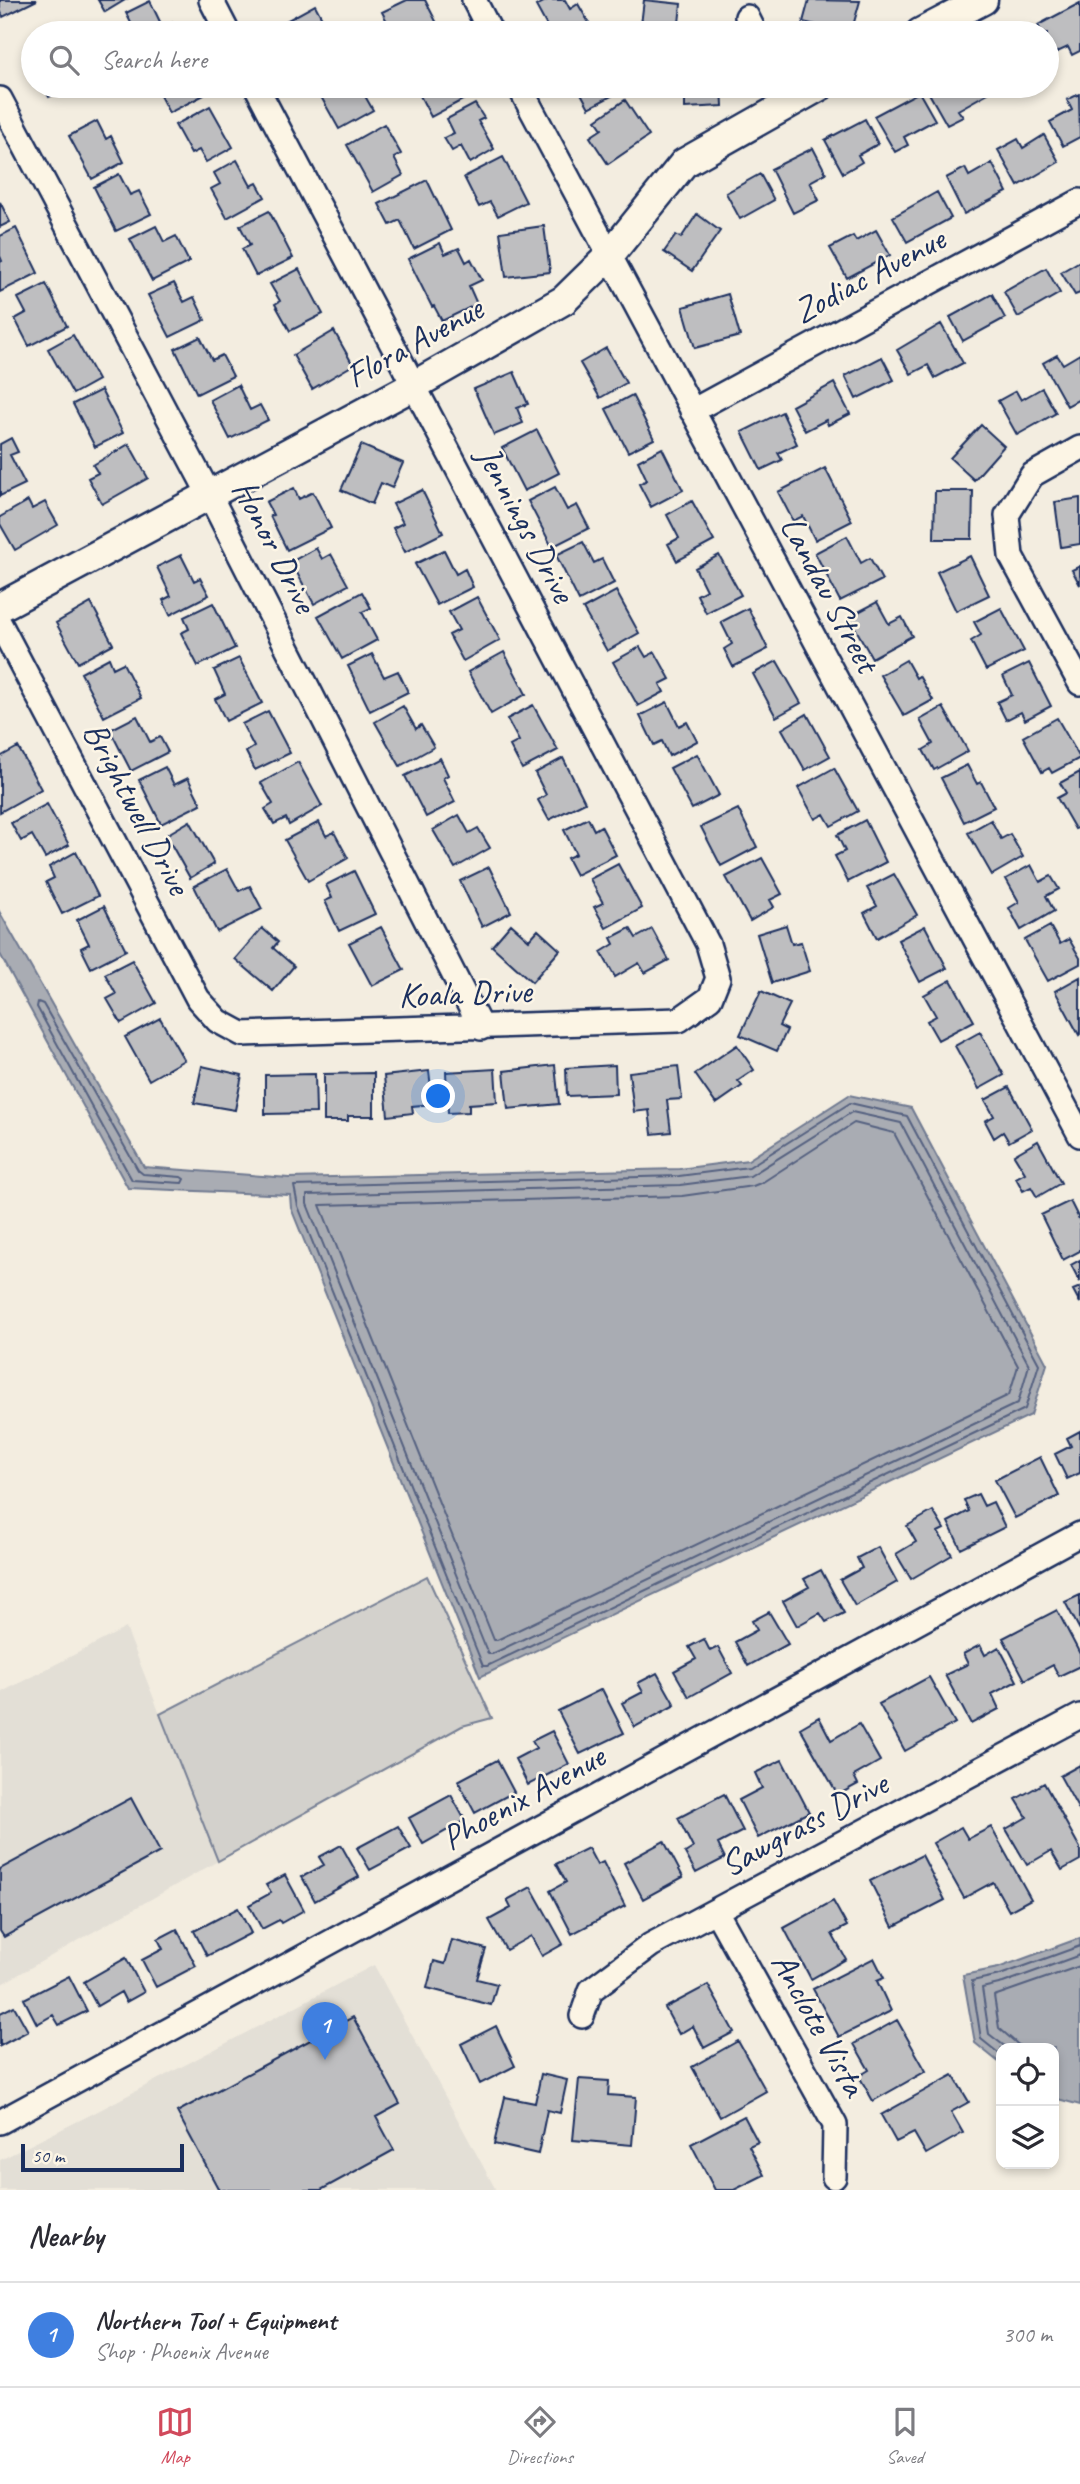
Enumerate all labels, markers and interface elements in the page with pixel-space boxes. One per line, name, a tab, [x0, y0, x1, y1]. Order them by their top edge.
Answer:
search box	[21, 21, 1059, 98]
icon: search	[45, 41, 83, 79]
text: Search here	[101, 43, 207, 76]
street label: Zodiac Avenue	[785, 215, 955, 334]
street label: Flora Avenue	[337, 285, 493, 398]
street label: Jennings Drive	[465, 436, 587, 612]
street label: Honor Drive	[222, 472, 329, 623]
street label: Landau Street	[770, 508, 892, 683]
street label: Brightwell Drive	[73, 714, 203, 905]
street label: Koala Drive	[398, 968, 535, 1018]
your location	[421, 1079, 455, 1113]
street label: Phoenix Avenue	[433, 1732, 615, 1860]
street label: Sawgrass Drive	[712, 1760, 898, 1887]
street label: Anclote Vista	[761, 1944, 878, 2106]
pin: 1	[302, 2002, 348, 2060]
map controls	[996, 2043, 1059, 2169]
button: locate	[996, 2043, 1059, 2106]
button: layers	[996, 2106, 1059, 2169]
scale bar	[21, 2141, 184, 2173]
text: 50 m	[32, 2144, 64, 2168]
text: Nearby	[28, 2217, 104, 2255]
text: Northern Tool + Equipment	[95, 2304, 336, 2337]
text: 1	[46, 2320, 56, 2349]
text: 300 m	[1003, 2320, 1052, 2349]
text: Shop · Phoenix Avenue	[95, 2337, 268, 2366]
tab: Map	[156, 2403, 194, 2469]
tab: Directions	[507, 2403, 573, 2469]
tab: Saved	[886, 2403, 924, 2469]

